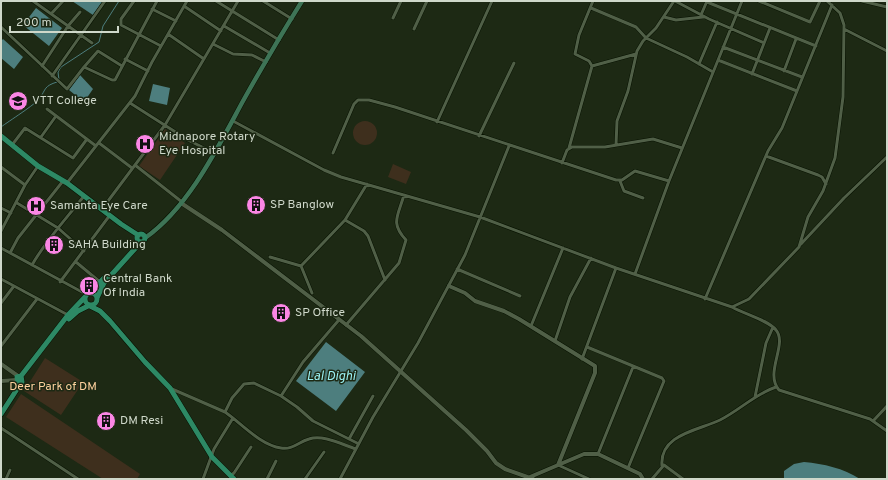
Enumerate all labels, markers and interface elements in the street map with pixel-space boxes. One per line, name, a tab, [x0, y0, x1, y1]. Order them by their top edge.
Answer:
scale bar	[10, 8, 118, 34]
text: 200 m	[16, 15, 52, 31]
school or university icon: VTT College	[7, 90, 29, 112]
place label: VTT College	[32, 93, 97, 109]
place label: Midnapore Rotary Eye Hospital	[159, 129, 255, 159]
hospital icon: Midnapore Rotary Eye Hospital	[134, 133, 156, 155]
building icon: SP Banglow	[245, 194, 267, 216]
hospital icon: Samanta Eye Care	[25, 195, 47, 217]
place label: SP Banglow	[270, 197, 334, 213]
place label: Samanta Eye Care	[50, 198, 148, 214]
building icon: SAHA Building	[43, 234, 65, 256]
place label: SAHA Building	[68, 237, 146, 253]
place label: Central Bank Of India	[103, 271, 172, 301]
building icon: Central Bank Of India	[78, 275, 100, 297]
building icon: SP Office	[270, 302, 292, 324]
place label: SP Office	[295, 305, 345, 321]
water label: Lal Dighi	[306, 369, 356, 385]
park label: Deer Park of DM	[9, 379, 97, 395]
building icon: DM Resi	[95, 410, 117, 432]
place label: DM Resi	[120, 413, 163, 429]

